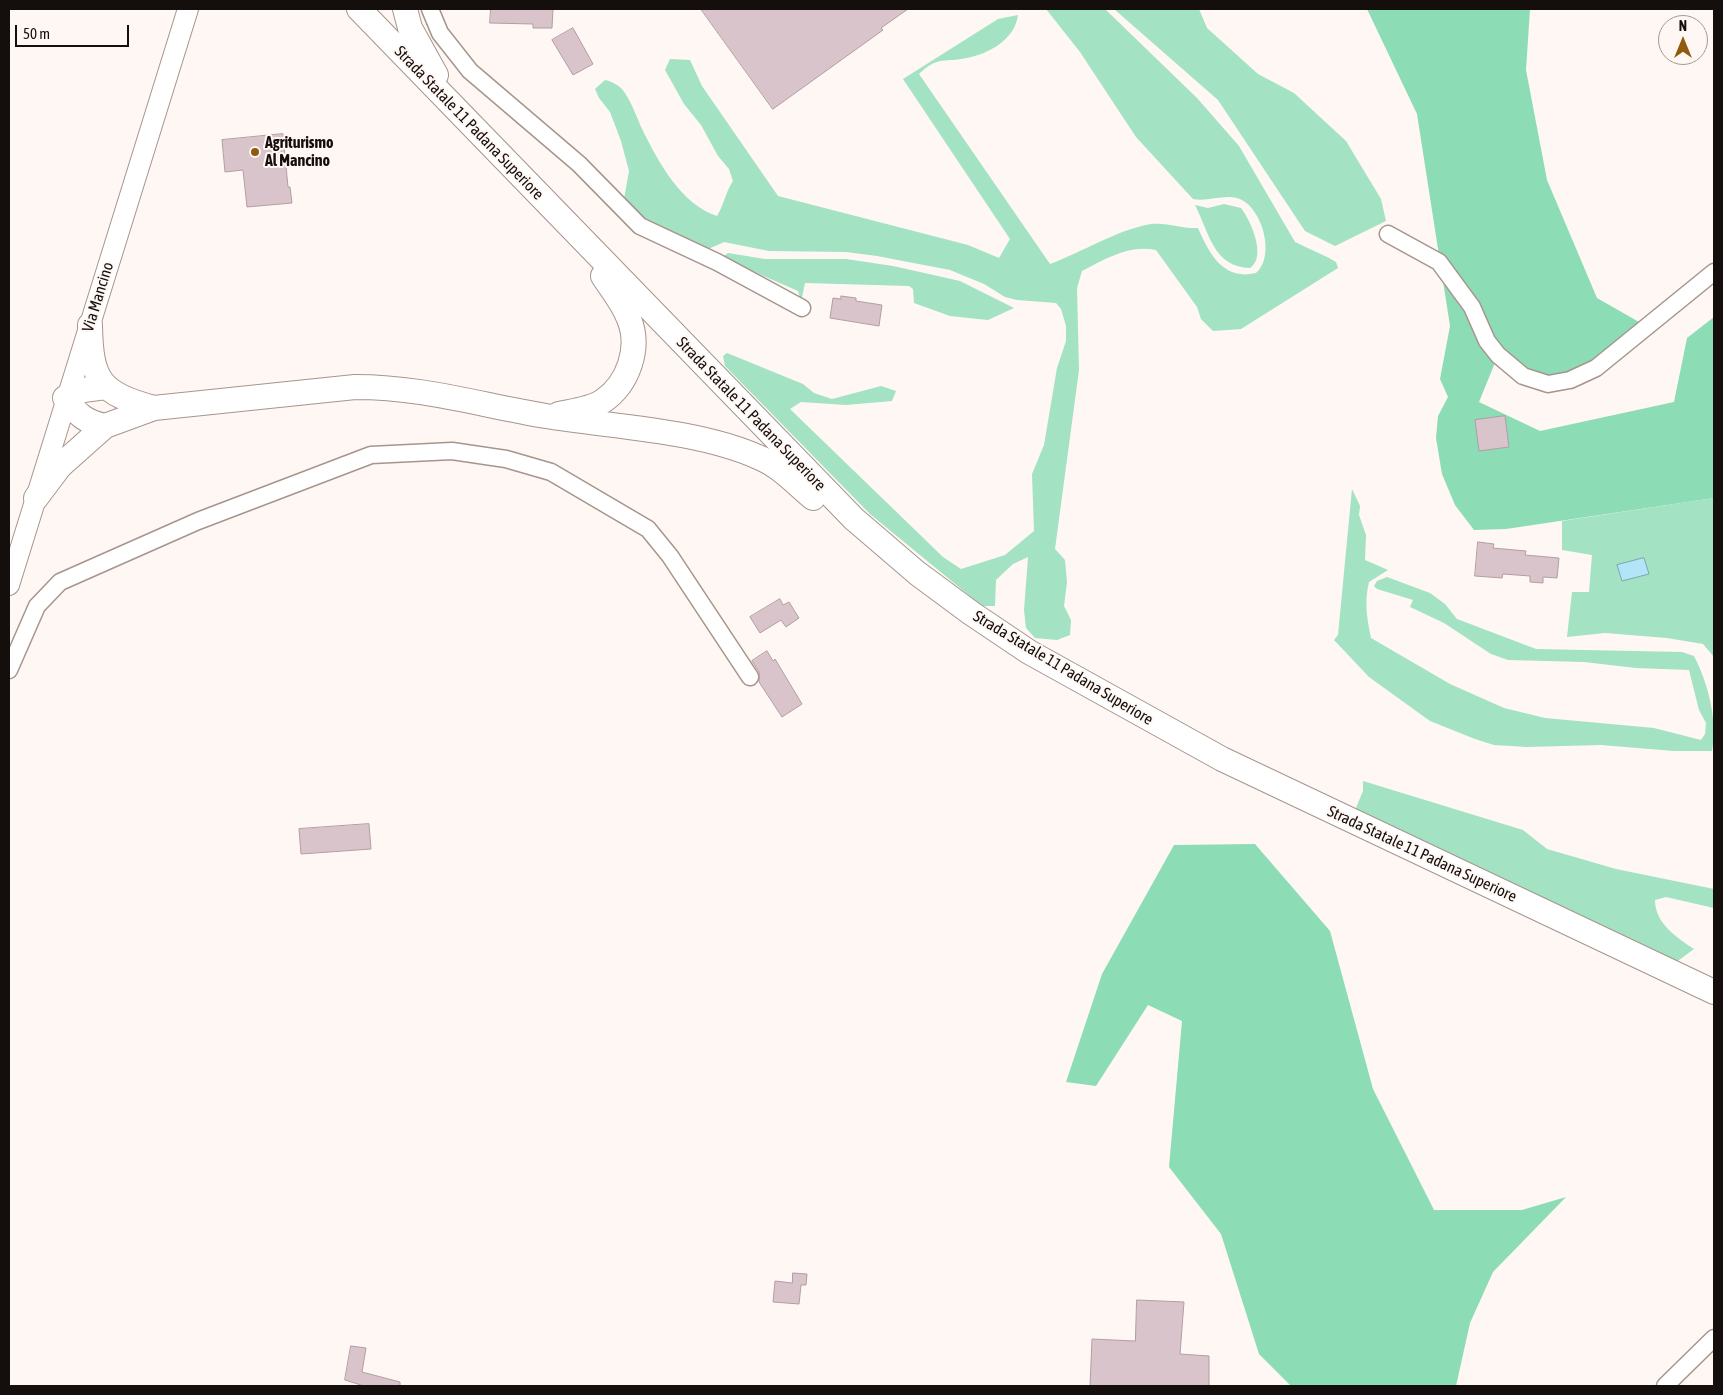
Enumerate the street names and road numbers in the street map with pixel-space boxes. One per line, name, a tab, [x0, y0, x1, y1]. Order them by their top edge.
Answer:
street label: Strada Statale 11 Padana Superiore	[390, 42, 548, 204]
street label: Via Mancino	[78, 260, 118, 334]
street label: Strada Statale 11 Padana Superiore	[672, 333, 830, 495]
street label: Strada Statale 11 Padana Superiore	[970, 607, 1156, 729]
street label: Strada Statale 11 Padana Superiore	[1324, 802, 1520, 906]

